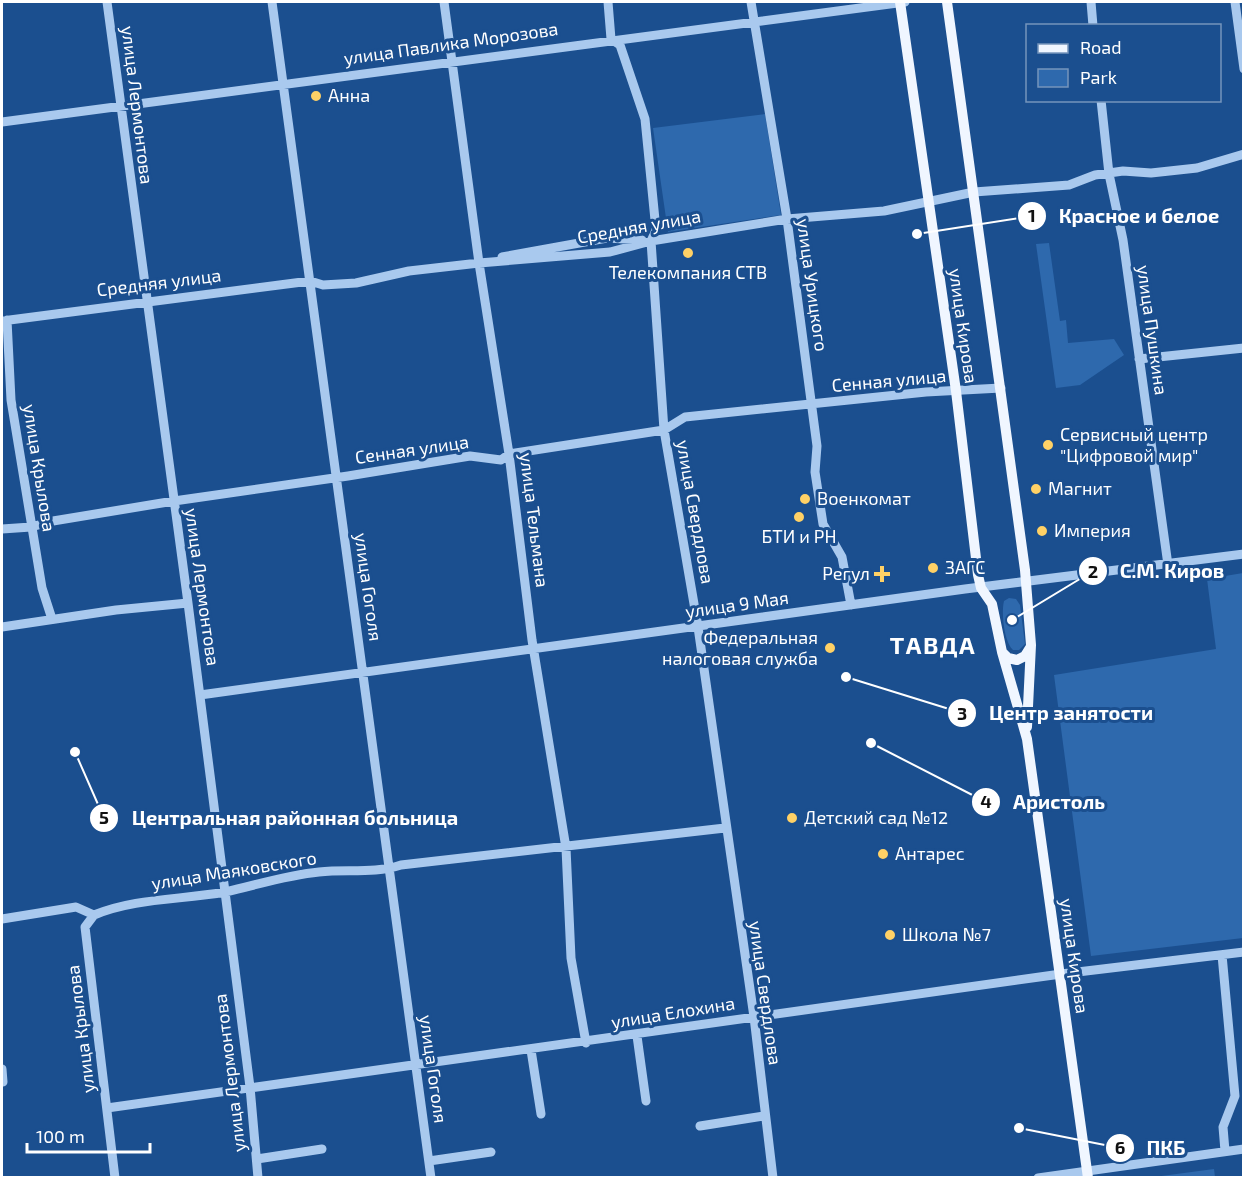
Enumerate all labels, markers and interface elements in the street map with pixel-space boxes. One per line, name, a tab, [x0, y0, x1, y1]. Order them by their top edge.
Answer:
street label: улица Павлика Морозова	[342, 17, 560, 69]
legend	[1026, 24, 1221, 102]
street label: улица Лермонтова	[117, 25, 159, 185]
text: Road	[1080, 36, 1121, 58]
text: Park	[1080, 66, 1117, 88]
place label: Анна	[328, 84, 370, 106]
marker: Анна	[309, 89, 323, 103]
callout: Красное и белое	[1017, 197, 1231, 235]
text: Красное и белое	[1059, 203, 1219, 227]
street label: Средняя улица	[575, 204, 702, 248]
text: 1	[1028, 204, 1036, 226]
street label: улица Урицкого	[793, 217, 833, 353]
marker: Телекомпания СТВ	[681, 246, 695, 260]
place label: Телекомпания СТВ	[609, 261, 767, 283]
street label: Средняя улица	[95, 263, 222, 301]
street label: улица Пушкина	[1133, 263, 1173, 396]
street label: улица Кирова	[945, 267, 983, 385]
street label: Сенная улица	[831, 364, 947, 396]
street label: улица Крылова	[19, 402, 61, 533]
place label: Сервисный центр "Цифровой мир"	[1060, 423, 1208, 466]
street label: Сенная улица	[353, 430, 470, 468]
street label: улица Свердлова	[673, 438, 719, 585]
marker: Сервисный центр "Цифровой мир"	[1041, 438, 1055, 452]
street label: улица Тельмана	[516, 451, 554, 589]
place label: Магнит	[1048, 477, 1112, 499]
marker: Магнит	[1029, 482, 1043, 496]
place label: Военкомат	[817, 487, 911, 509]
marker: Военкомат	[798, 492, 812, 506]
street label: улица Лермонтова	[181, 506, 225, 667]
marker: БТИ и РН	[792, 510, 806, 524]
place label: Империя	[1054, 519, 1131, 541]
marker: Империя	[1035, 524, 1049, 538]
place label: БТИ и РН	[762, 525, 836, 547]
street label: улица Гоголя	[350, 531, 387, 642]
callout: С.М. Киров	[1078, 552, 1236, 590]
place label: ЗАГС	[945, 556, 985, 578]
text: С.М. Киров	[1120, 558, 1224, 582]
text: 2	[1088, 560, 1098, 582]
marker: ЗАГС	[926, 561, 940, 575]
place label: Регул	[822, 562, 870, 584]
marker: Регул	[875, 567, 889, 581]
street label: улица 9 Мая	[684, 586, 790, 622]
place label: Федеральная налоговая служба	[662, 626, 818, 669]
district label: ТАВДА	[890, 630, 976, 659]
marker: Федеральная налоговая служба	[823, 641, 837, 655]
callout: Центр занятости	[947, 694, 1166, 732]
text: Центр занятости	[989, 700, 1153, 724]
text: 3	[957, 702, 967, 724]
callout: Аристоль	[971, 783, 1117, 821]
text: Аристоль	[1013, 789, 1105, 813]
text: 4	[980, 790, 992, 812]
callout: Центральная районная больница	[89, 799, 470, 837]
text: Центральная районная больница	[132, 805, 458, 829]
text: 5	[99, 806, 109, 828]
place label: Детский сад №12	[804, 806, 948, 828]
marker: Детский сад №12	[785, 811, 799, 825]
place label: Антарес	[895, 842, 965, 864]
street label: улица Маяковского	[150, 846, 318, 894]
marker: Антарес	[876, 847, 890, 861]
street label: улица Кирова	[1056, 897, 1094, 1015]
street label: улица Свердлова	[745, 919, 787, 1066]
place label: Школа №7	[902, 923, 991, 945]
marker: Школа №7	[883, 928, 897, 942]
street label: улица Крылова	[61, 964, 99, 1094]
street label: улица Елохина	[609, 991, 736, 1033]
street label: улица Лермонтова	[208, 993, 250, 1153]
street label: улица Гоголя	[415, 1013, 452, 1124]
scale bar	[27, 1116, 150, 1154]
text: 100 m	[36, 1125, 85, 1147]
callout: ПКБ	[1105, 1129, 1198, 1167]
text: ПКБ	[1146, 1135, 1186, 1159]
text: 6	[1115, 1136, 1125, 1158]

